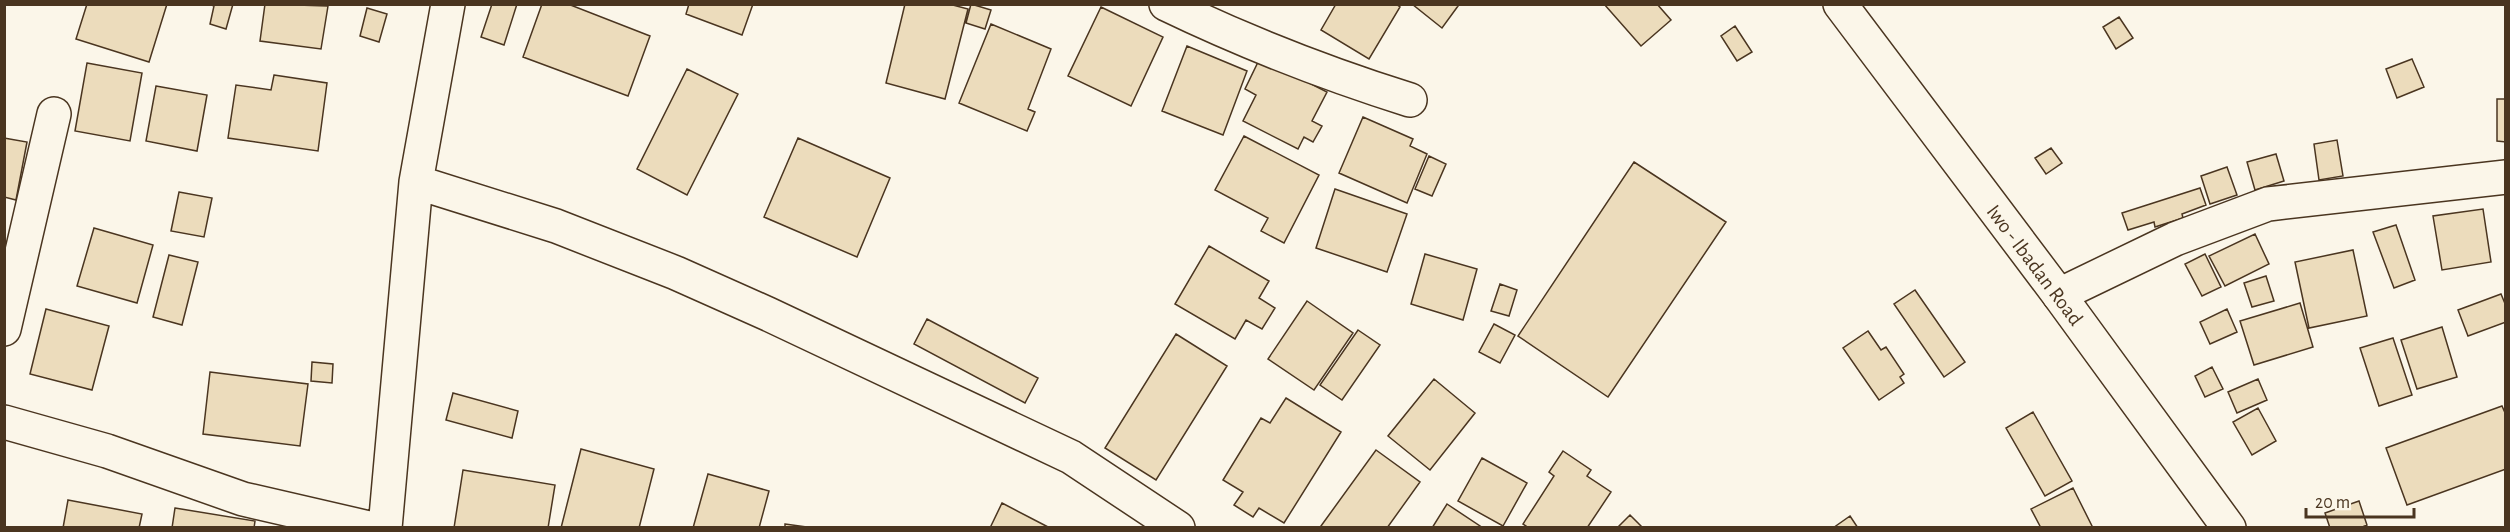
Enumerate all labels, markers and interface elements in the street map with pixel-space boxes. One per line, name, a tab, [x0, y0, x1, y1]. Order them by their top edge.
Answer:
street label: Iwo - Ibadan Road	[1983, 201, 2087, 330]
scale bar	[2306, 481, 2414, 519]
text: 20 m	[2315, 494, 2350, 512]

